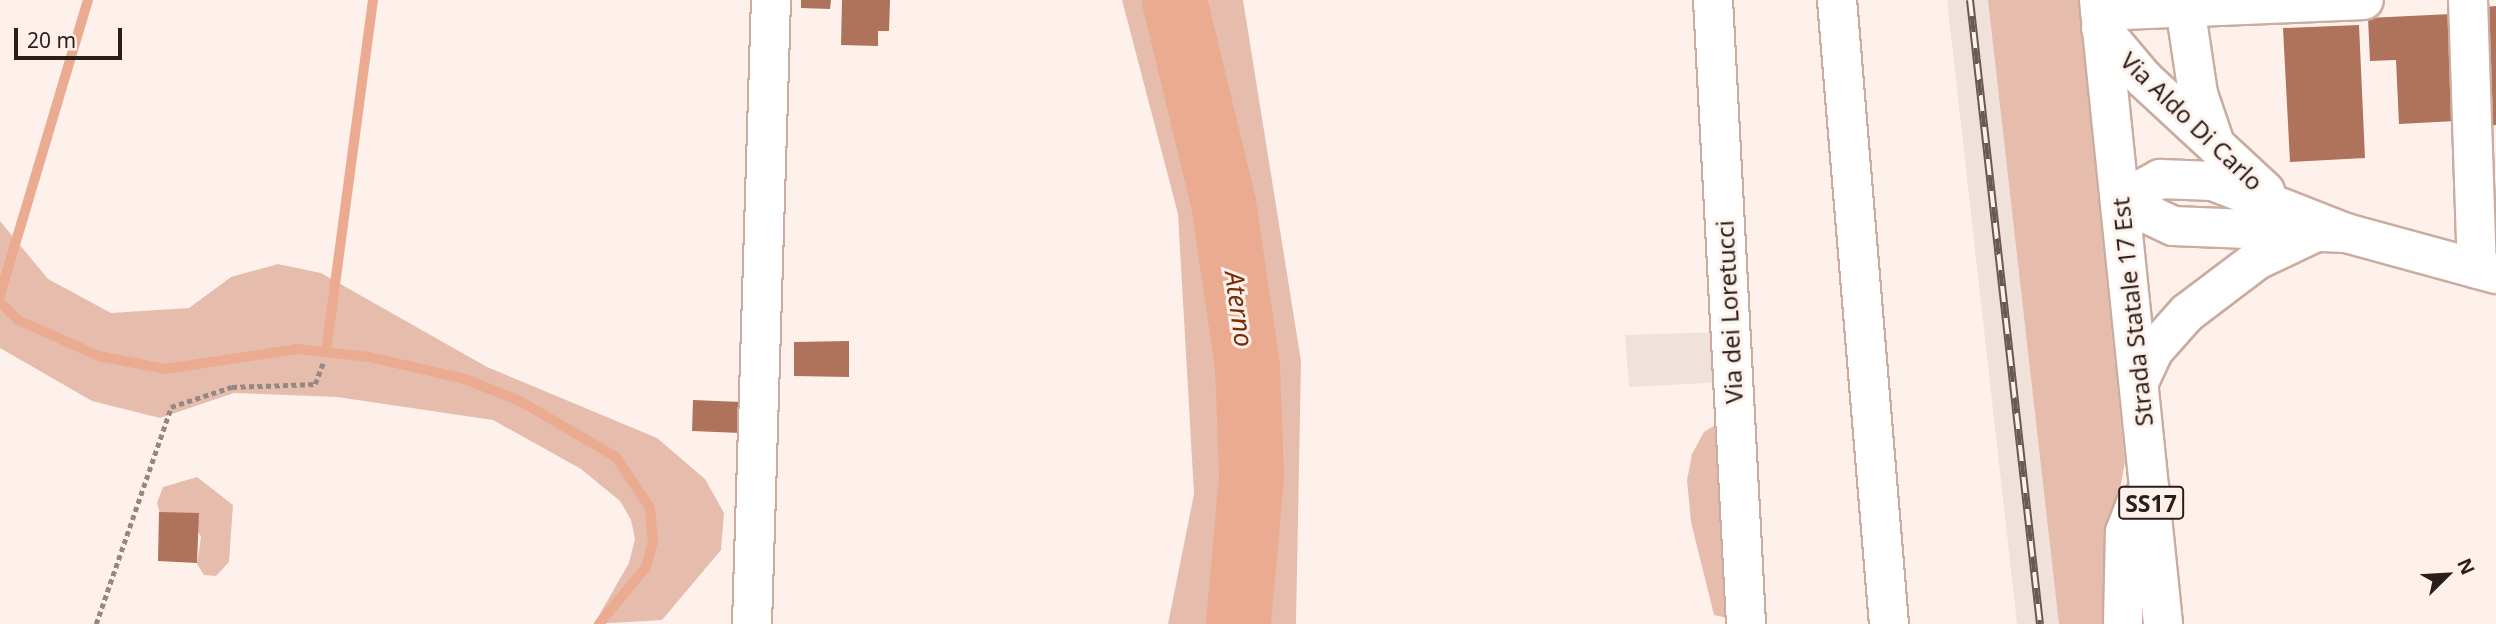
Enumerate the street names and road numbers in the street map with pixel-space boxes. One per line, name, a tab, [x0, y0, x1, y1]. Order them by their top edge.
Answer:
street label: Via Aldo Di Carlo	[2115, 46, 2269, 196]
street label: Strada Statale 17 Est	[2106, 196, 2158, 428]
street label: Via dei Loretucci	[1710, 219, 1748, 405]
road number: SS17	[2118, 484, 2184, 523]

